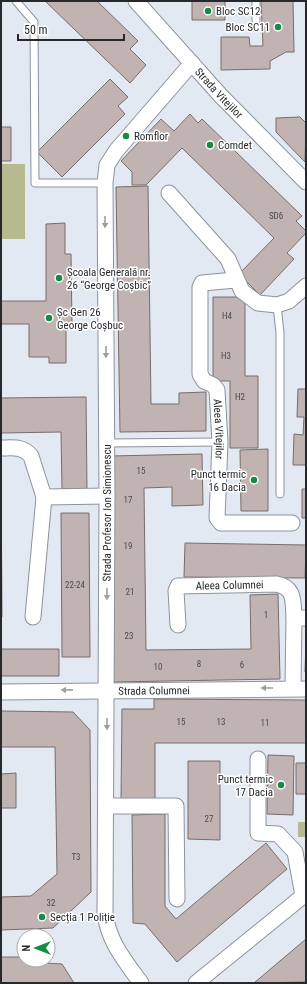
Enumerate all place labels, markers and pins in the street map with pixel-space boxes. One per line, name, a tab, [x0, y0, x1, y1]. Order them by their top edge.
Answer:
place label: Bloc SC12	[216, 5, 260, 18]
marker: Bloc SC12	[203, 6, 213, 16]
place label: Bloc SC11	[226, 21, 270, 34]
marker: Bloc SC11	[273, 22, 283, 32]
place label: Romflor	[134, 130, 169, 143]
marker: Romflor	[121, 131, 131, 141]
place label: Comdet	[218, 139, 252, 152]
marker: Comdet	[205, 140, 215, 150]
place label: Școala Generală nr. 26 “George Coșbic”	[67, 266, 151, 292]
marker: Școala Generală nr. 26 “George Coșbic”	[54, 273, 64, 283]
place label: Șc Gen 26 George Coșbuc	[57, 306, 123, 332]
marker: Șc Gen 26 George Coșbuc	[44, 313, 54, 323]
place label: Punct termic 16 Dacia	[191, 468, 246, 494]
marker: Punct termic 16 Dacia	[249, 475, 259, 485]
place label: Punct termic 17 Dacia	[218, 773, 273, 799]
marker: Punct termic 17 Dacia	[276, 780, 286, 790]
place label: Secția 1 Poliție	[50, 911, 115, 924]
marker: Secția 1 Poliție	[37, 912, 47, 922]

